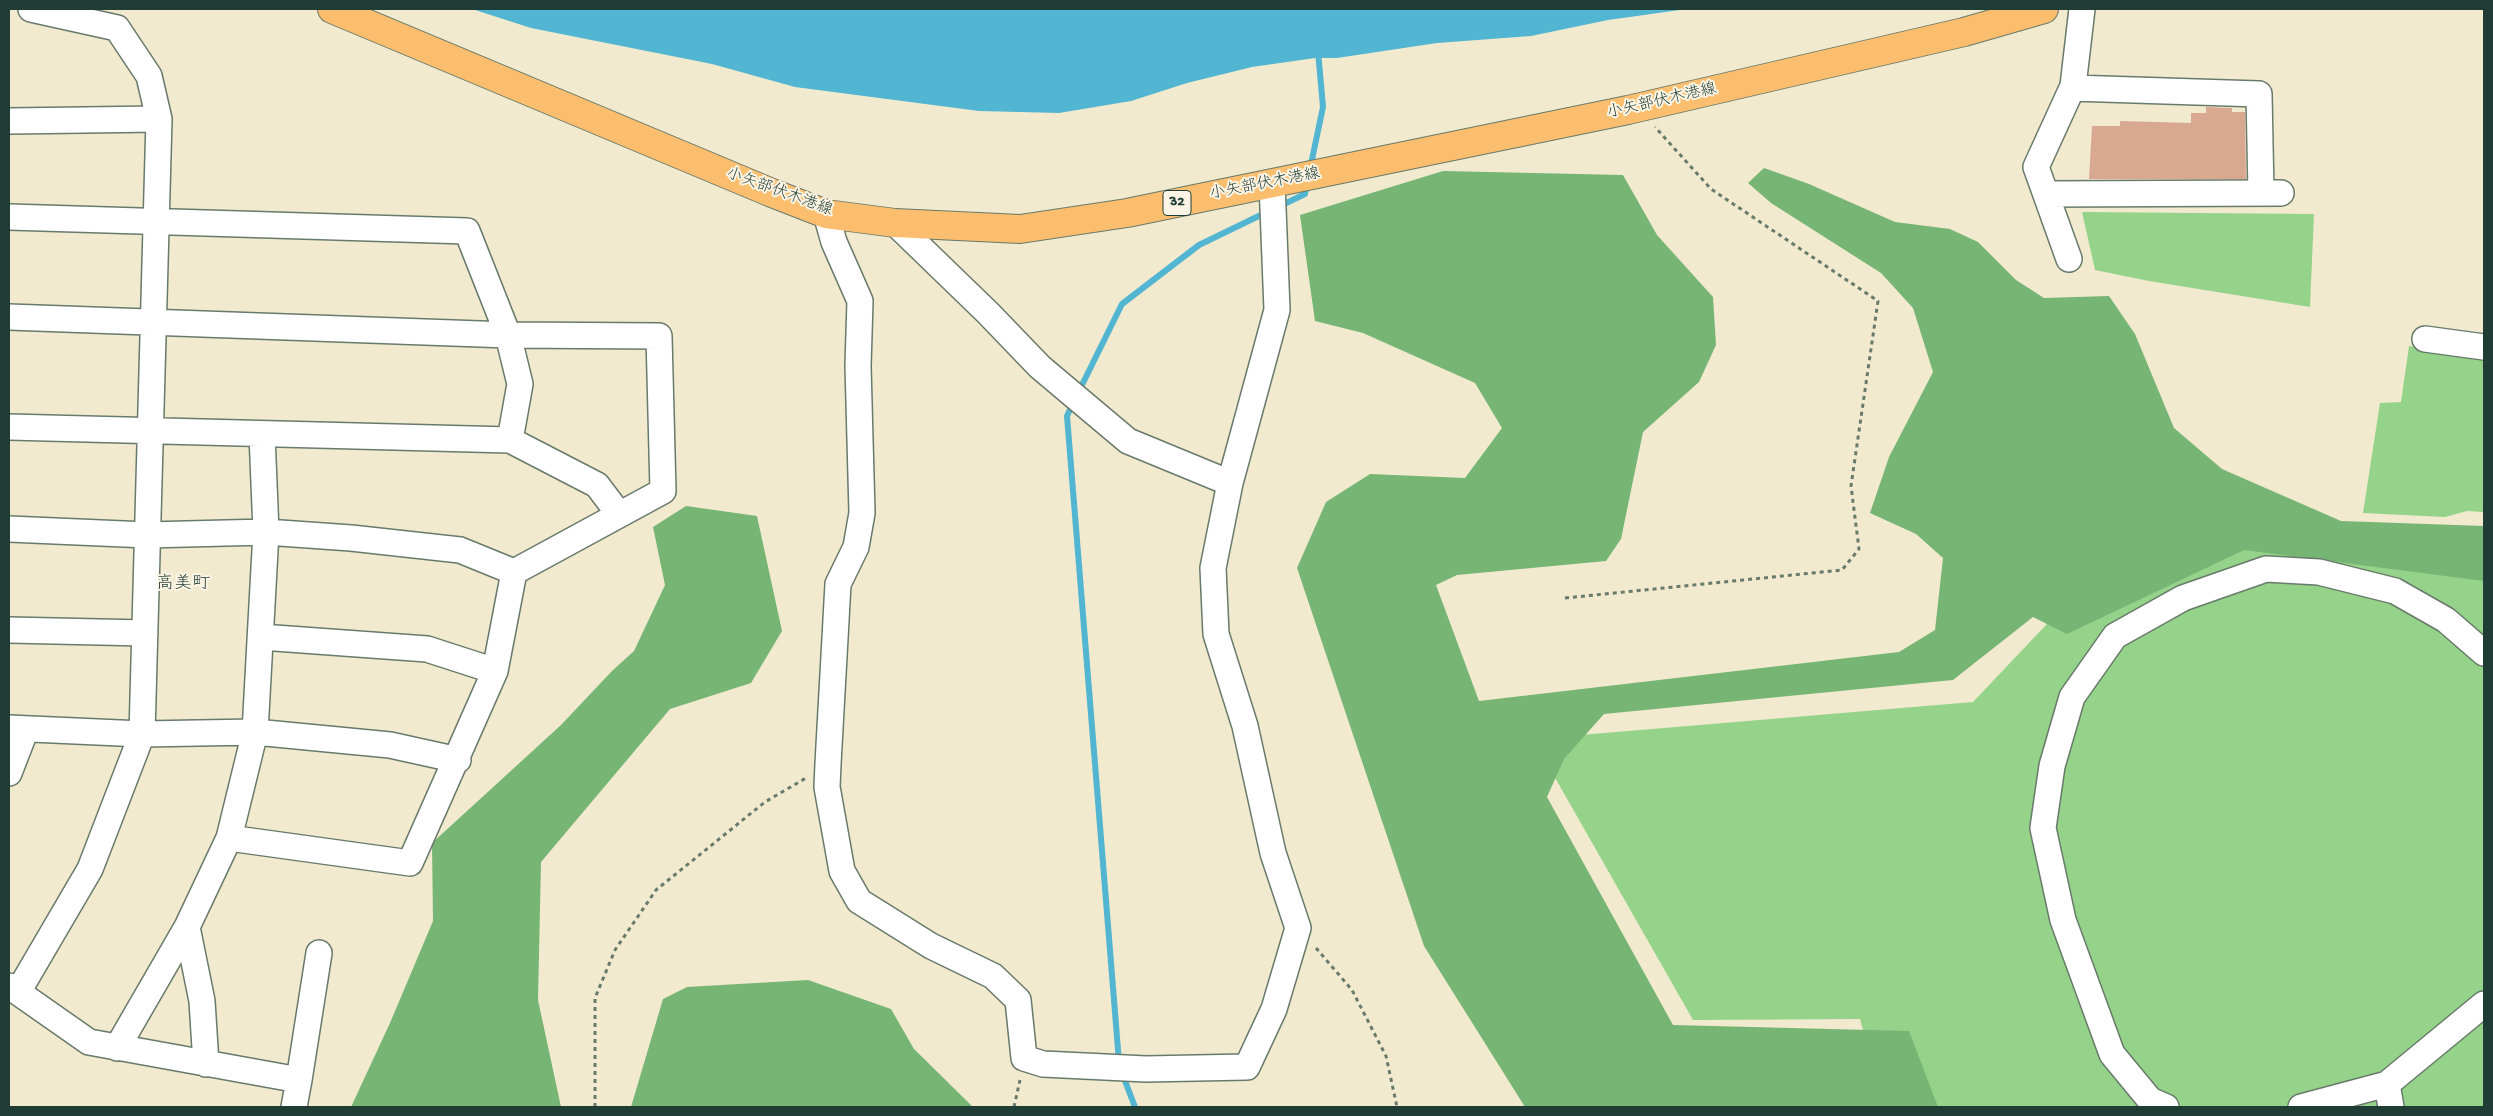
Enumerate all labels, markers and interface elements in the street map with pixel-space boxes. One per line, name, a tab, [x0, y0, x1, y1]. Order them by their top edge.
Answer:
street label: 小矢部伏木港線	[1605, 80, 1719, 124]
street label: 小矢部伏木港線	[723, 165, 835, 221]
street label: 小矢部伏木港線	[1208, 165, 1322, 205]
road number: 32	[1163, 190, 1191, 216]
district label: 高美町	[156, 574, 210, 596]

